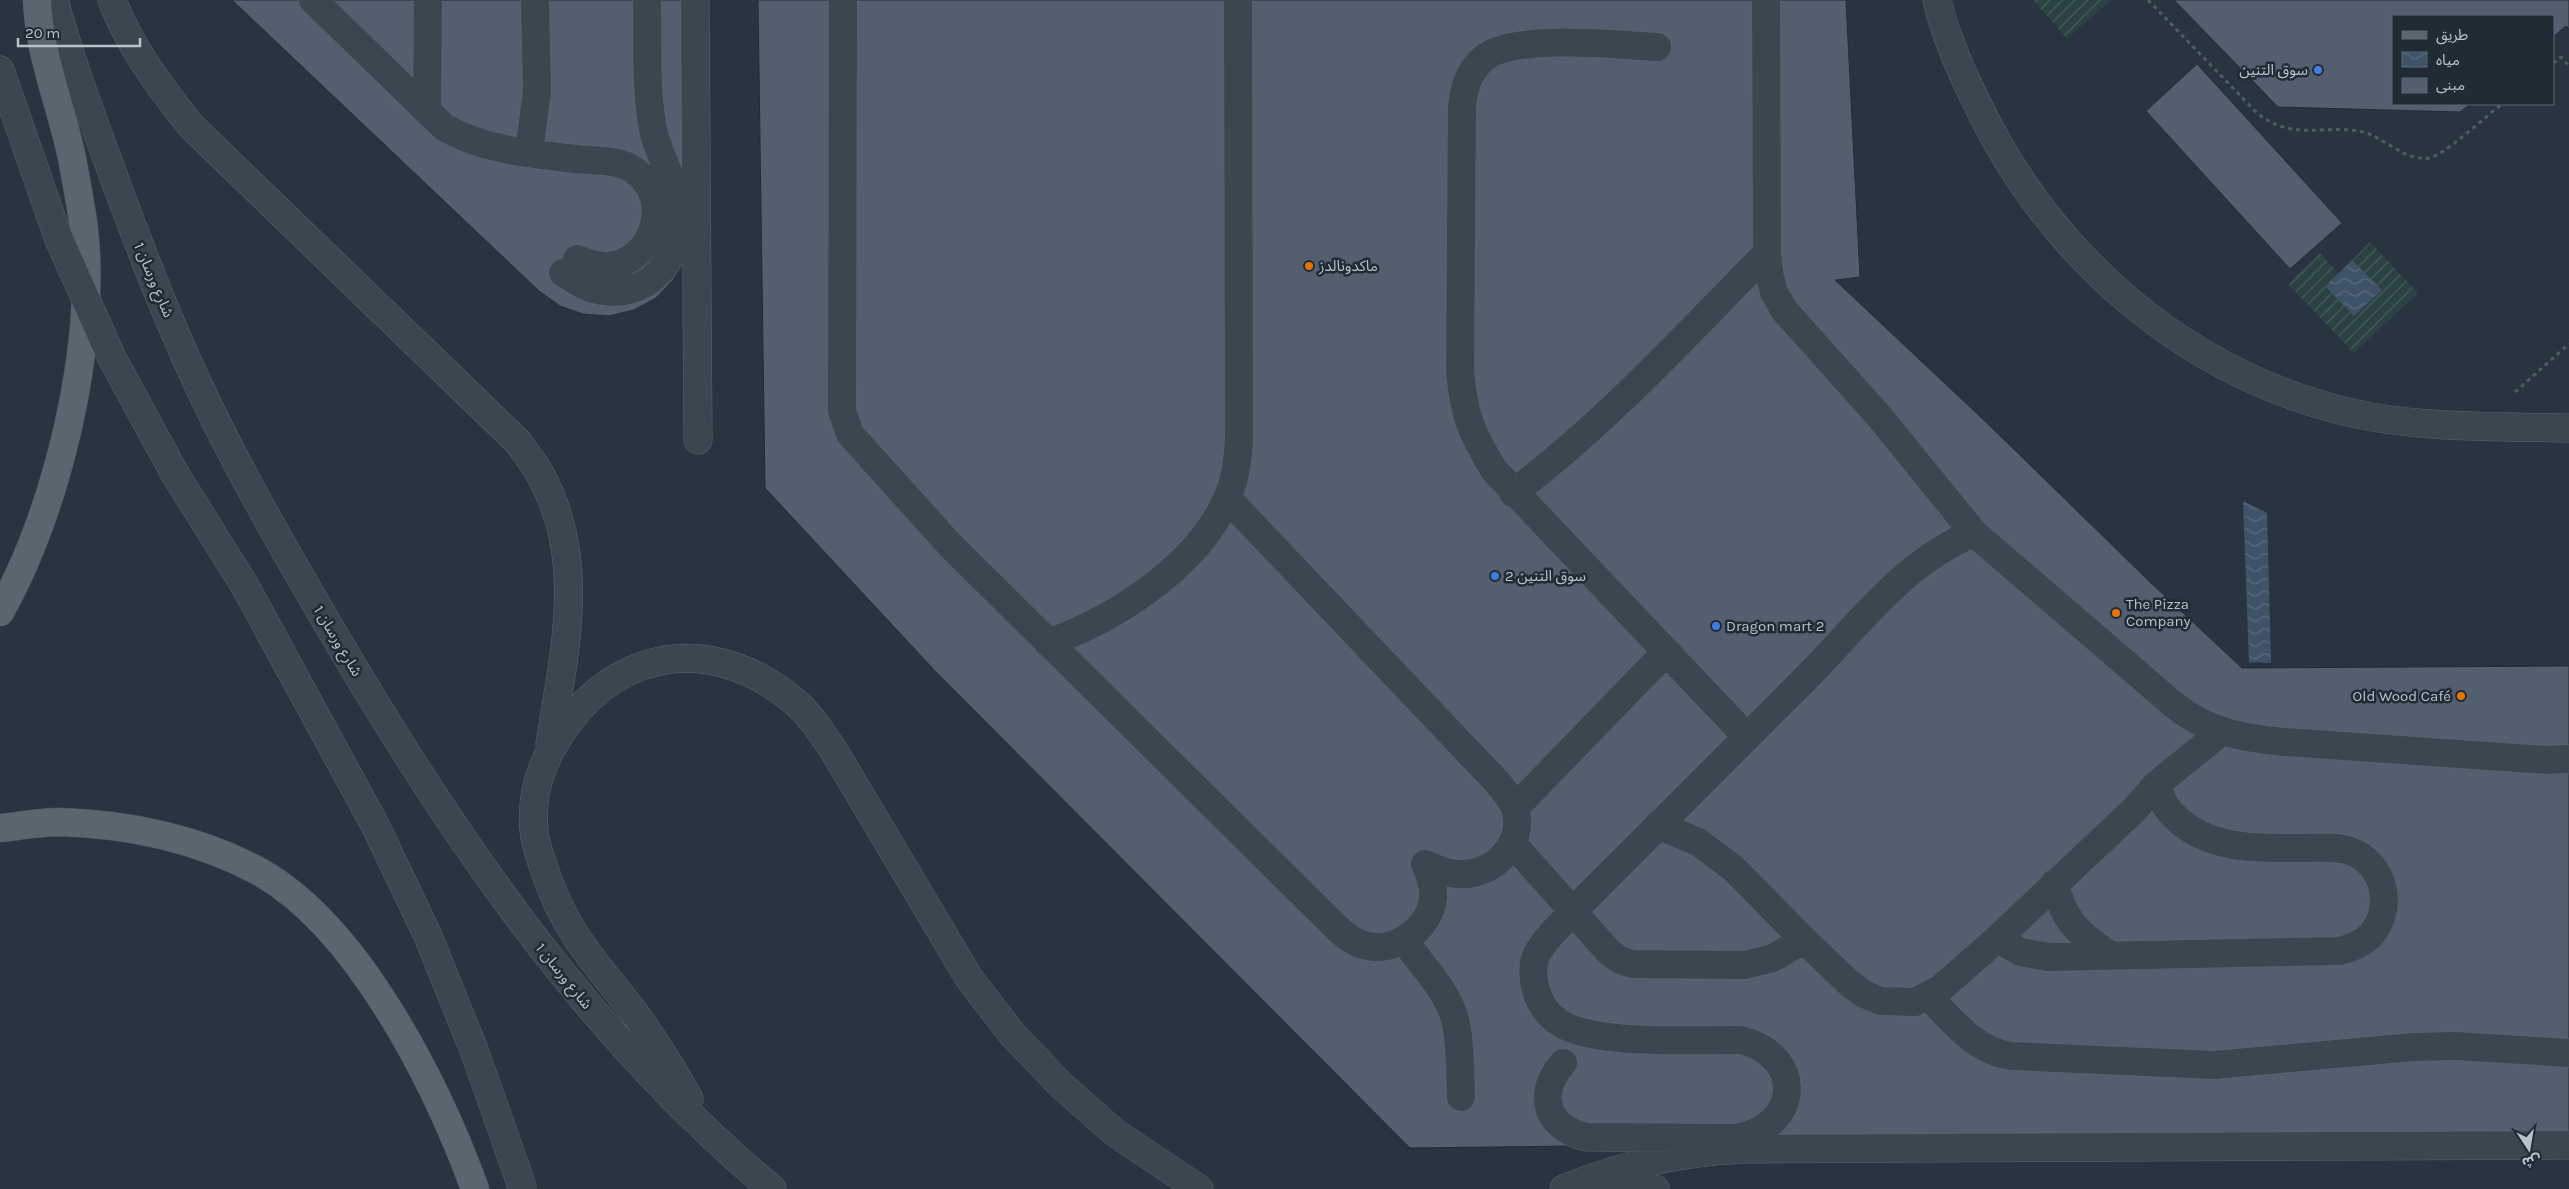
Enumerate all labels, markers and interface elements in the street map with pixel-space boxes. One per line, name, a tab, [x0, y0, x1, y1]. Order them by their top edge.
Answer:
scale bar	[18, 15, 140, 47]
legend	[2392, 15, 2554, 105]
text: 20 m	[25, 24, 60, 42]
text: طريق	[2436, 26, 2468, 45]
text: مياه	[2436, 51, 2460, 69]
place label: سوق التنين	[2239, 61, 2308, 79]
marker: سوق التنين	[2312, 64, 2324, 76]
text: مبنى	[2436, 76, 2465, 94]
street label: شارع ورسان 1	[127, 240, 178, 321]
place label: ماكدونالدز	[1318, 257, 1378, 275]
marker: ماكدونالدز	[1303, 260, 1315, 272]
place label: سوق التنين 2	[1505, 567, 1586, 585]
marker: سوق التنين 2	[1489, 570, 1501, 582]
place label: The Pizza Company	[2126, 595, 2191, 630]
street label: شارع ورسان 1	[307, 602, 366, 681]
marker: The Pizza Company	[2110, 607, 2122, 619]
place label: Dragon mart 2	[1726, 617, 1824, 635]
marker: Dragon mart 2	[1710, 620, 1722, 632]
place label: Old Wood Café	[2353, 687, 2451, 705]
marker: Old Wood Café	[2455, 690, 2467, 702]
street label: شارع ورسان 1	[530, 939, 596, 1015]
north arrow	[2504, 1124, 2554, 1174]
text: ش	[2520, 1151, 2543, 1172]

